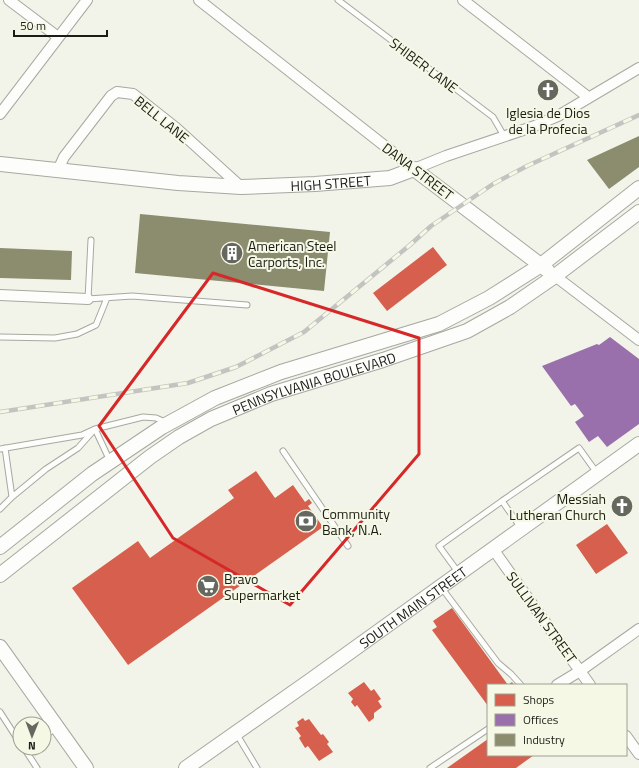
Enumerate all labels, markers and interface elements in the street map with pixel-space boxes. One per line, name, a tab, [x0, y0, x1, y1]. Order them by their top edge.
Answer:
scale bar	[14, 12, 107, 38]
text: 50 m	[20, 16, 46, 35]
street label: SHIBER LANE	[385, 32, 463, 98]
church icon: Iglesia de Dios de la Profecia	[535, 77, 561, 103]
street label: BELL LANE	[130, 90, 194, 148]
place label: Iglesia de Dios de la Profecia	[506, 102, 590, 139]
street label: DANA STREET	[378, 137, 459, 205]
street label: HIGH STREET	[290, 169, 372, 195]
place label: American Steel Carports, Inc.	[248, 235, 337, 272]
building icon: American Steel Carports, Inc.	[219, 240, 245, 266]
street label: PENNSYLVANIA BOULEVARD	[229, 346, 399, 420]
place label: Messiah Lutheran Church	[509, 488, 606, 525]
church icon: Messiah Lutheran Church	[609, 493, 635, 519]
place label: Community Bank, N.A.	[322, 503, 390, 540]
bank icon: Community Bank, N.A.	[293, 508, 319, 534]
street label: SOUTH MAIN STREET	[354, 561, 471, 653]
street label: SULLIVAN STREET	[502, 567, 583, 668]
place label: Bravo Supermarket	[224, 568, 300, 605]
supermarket icon: Bravo Supermarket	[195, 573, 221, 599]
legend	[487, 684, 627, 756]
text: Shops	[523, 690, 555, 709]
text: Offices	[523, 710, 559, 729]
north arrow	[12, 716, 52, 756]
text: Industry	[523, 730, 565, 749]
text: N	[28, 738, 36, 754]

